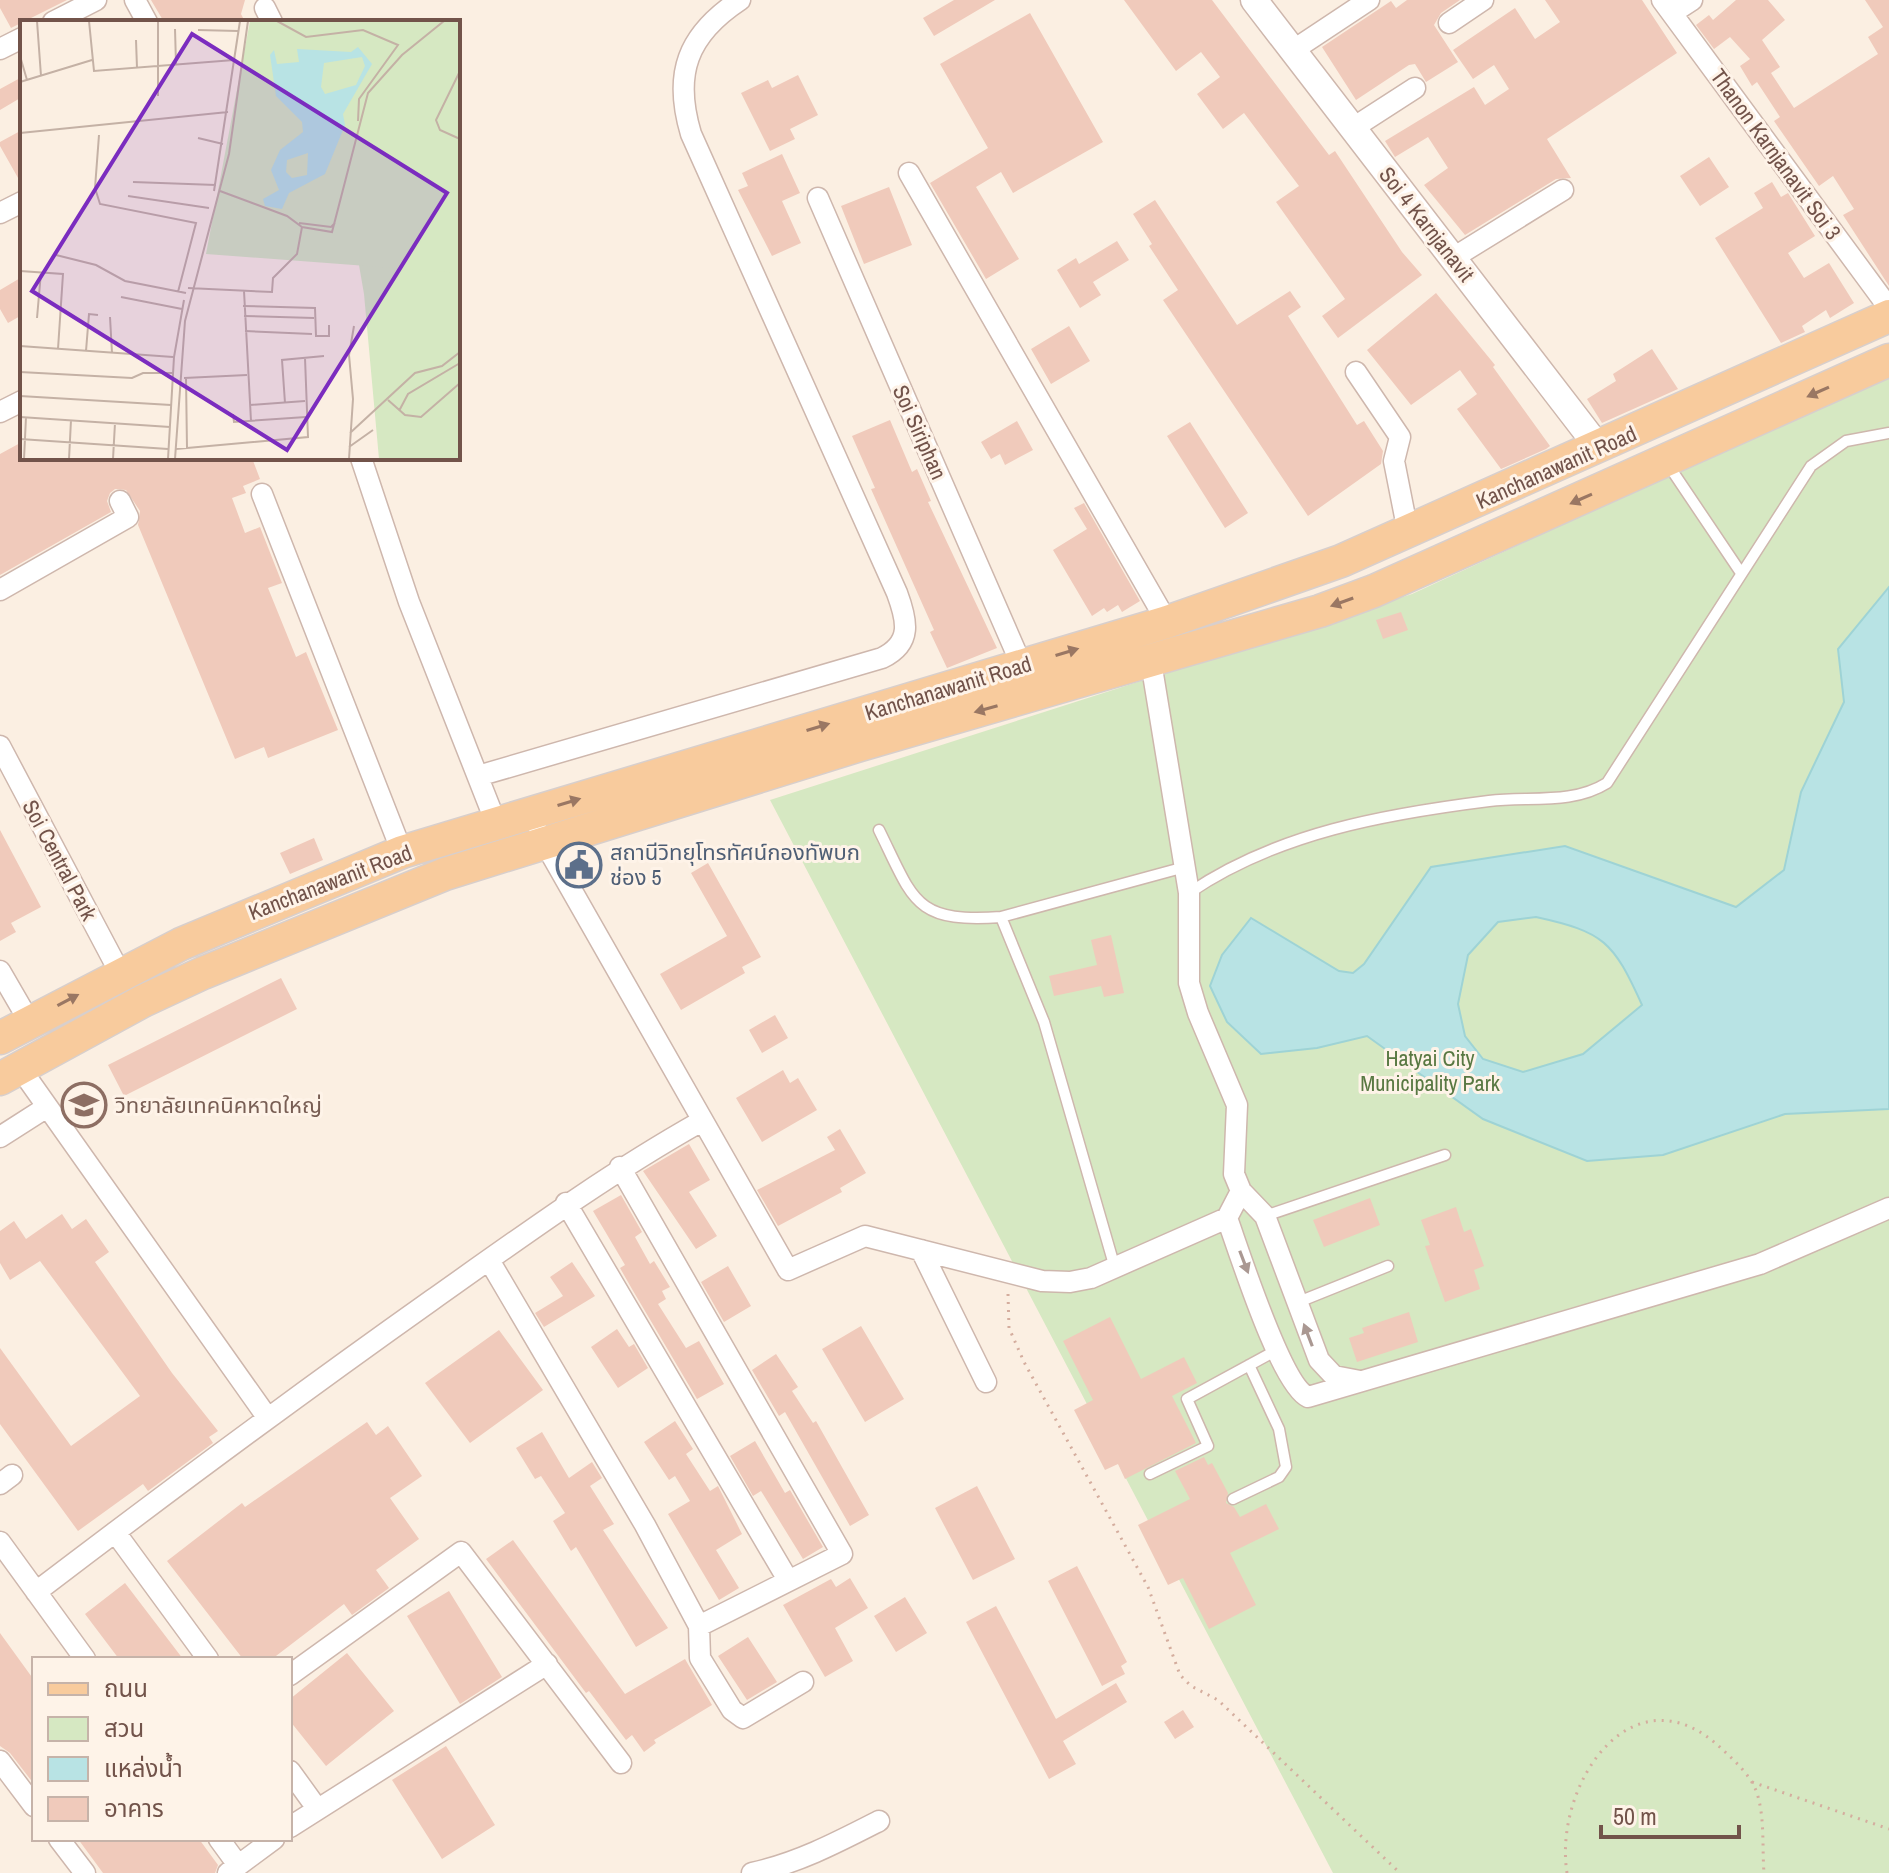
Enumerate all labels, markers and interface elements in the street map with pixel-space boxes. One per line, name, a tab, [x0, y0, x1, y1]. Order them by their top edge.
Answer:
inset map	[20, 20, 460, 460]
street label: Thanon Karnjanavit Soi 3	[1704, 62, 1848, 246]
street label: Soi 4 Karnjanavit	[1373, 160, 1481, 288]
street label: Soi Siriphan	[886, 380, 954, 484]
one-way arrow	[1806, 385, 1830, 399]
street label: Kanchanawanit Road	[1471, 418, 1641, 516]
one-way arrow	[1569, 492, 1592, 505]
one-way arrow	[1330, 596, 1354, 609]
one-way arrow	[1056, 645, 1080, 658]
street label: Kanchanawanit Road	[861, 648, 1035, 728]
one-way arrow	[974, 703, 998, 716]
one-way arrow	[807, 720, 831, 733]
street label: Soi Central Park	[16, 795, 105, 926]
one-way arrow	[558, 795, 582, 808]
street label: Kanchanawanit Road	[244, 837, 416, 927]
place label: สถานีวิทยุโทรทัศน์กองทัพบก ช่อง 5	[610, 837, 860, 892]
public building icon: สถานีวิทยุโทรทัศน์กองทัพบก ช่อง 5	[555, 841, 603, 889]
one-way arrow	[57, 994, 80, 1007]
park label: Hatyai City Municipality Park	[1360, 1043, 1501, 1098]
school or university icon: วิทยาลัยเทคนิคหาดใหญ่	[60, 1081, 108, 1129]
place label: วิทยาลัยเทคนิคหาดใหญ่	[114, 1090, 322, 1120]
one-way arrow	[1238, 1250, 1251, 1274]
one-way arrow	[1301, 1323, 1314, 1347]
legend	[32, 1657, 292, 1841]
text: ถนน	[104, 1672, 148, 1704]
text: สวน	[104, 1712, 144, 1744]
text: แหล่งน้ำ	[104, 1752, 183, 1784]
scale bar	[1601, 1789, 1739, 1839]
text: อาคาร	[104, 1792, 164, 1824]
text: 50 m	[1613, 1800, 1657, 1832]

